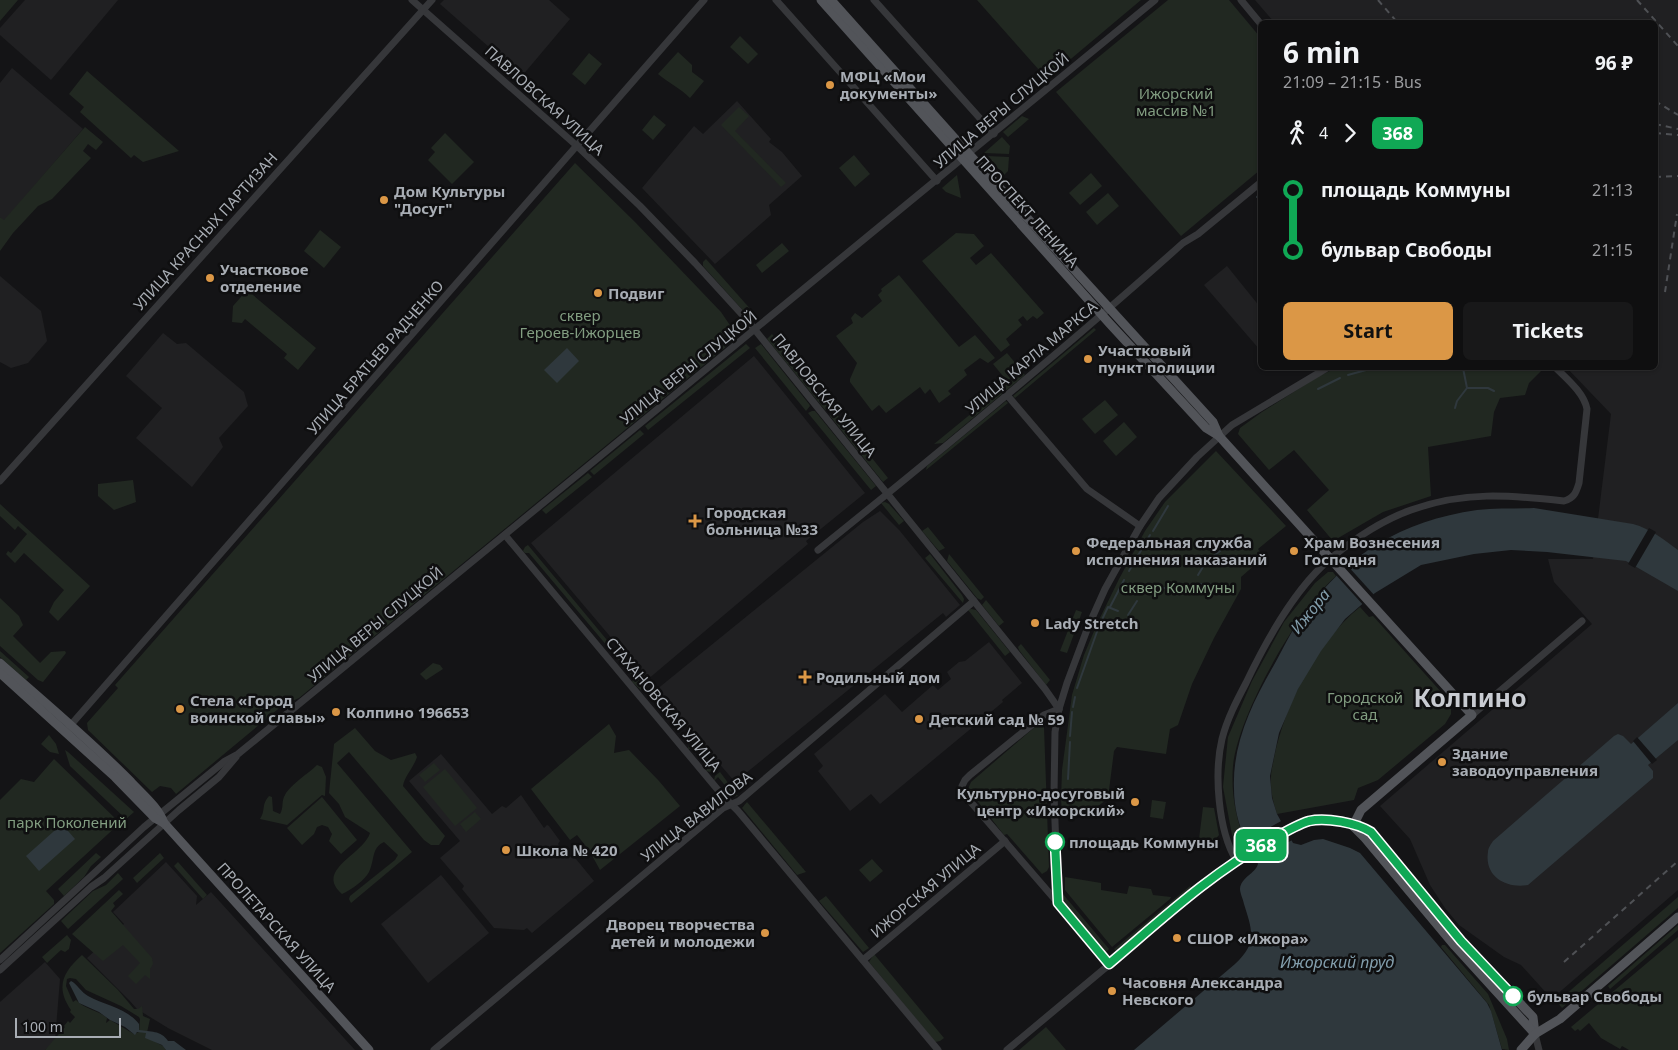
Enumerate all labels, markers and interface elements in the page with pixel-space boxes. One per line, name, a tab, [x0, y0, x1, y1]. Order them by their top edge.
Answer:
text: 6 min	[1283, 33, 1360, 71]
street label: ПАВЛОВСКАЯ УЛИЦА	[481, 41, 609, 159]
street label: УЛИЦА ВЕРЫ СЛУЦКОЙ	[929, 48, 1073, 172]
text: 96 ₽	[1595, 50, 1633, 76]
place label: МФЦ «Мои документы»	[840, 66, 937, 103]
text: 21:09 – 21:15 · Bus	[1283, 71, 1422, 93]
marker: МФЦ «Мои документы»	[824, 79, 836, 91]
park label: Ижорский массив №1	[1136, 83, 1216, 120]
icon: walk	[1283, 119, 1311, 147]
icon: forward	[1336, 119, 1364, 147]
text: 368	[1382, 121, 1413, 145]
text: 4	[1319, 122, 1328, 144]
street label: УЛИЦА КРАСНЫХ ПАРТИЗАН	[129, 148, 281, 314]
street label: ПРОСПЕКТ ЛЕНИНА	[972, 151, 1084, 272]
text: площадь Коммуны	[1321, 177, 1511, 203]
text: 21:13	[1592, 179, 1633, 201]
place label: Дом Культуры "Досуг"	[394, 181, 505, 218]
marker: Дом Культуры "Досуг"	[378, 194, 390, 206]
text: бульвар Свободы	[1321, 237, 1492, 263]
text: 21:15	[1592, 239, 1633, 261]
place label: Участковое отделение	[220, 259, 309, 296]
marker: Участковое отделение	[204, 272, 216, 284]
street label: УЛИЦА БРАТЬЕВ РАДЧЕНКО	[302, 276, 448, 438]
place label: Подвиг	[608, 283, 664, 303]
marker: Подвиг	[592, 287, 604, 299]
street label: УЛИЦА КАРЛА МАРКСА	[961, 296, 1101, 418]
button: Start	[1283, 302, 1453, 360]
button: Tickets	[1463, 302, 1633, 360]
park label: сквер Героев-Ижорцев	[519, 305, 641, 342]
street label: УЛИЦА ВЕРЫ СЛУЦКОЙ	[616, 306, 760, 428]
street label: ПАВЛОВСКАЯ УЛИЦА	[769, 329, 882, 462]
place label: Участковый пункт полиции	[1098, 340, 1215, 377]
marker: Участковый пункт полиции	[1082, 353, 1094, 365]
place label: Городская больница №33	[706, 502, 818, 539]
marker: Городская больница №33	[688, 514, 702, 528]
place label: Федеральная служба исполнения наказаний	[1086, 532, 1267, 569]
place label: Храм Вознесения Господня	[1304, 532, 1440, 569]
marker: Федеральная служба исполнения наказаний	[1070, 545, 1082, 557]
marker: Храм Вознесения Господня	[1288, 545, 1300, 557]
street label: УЛИЦА ВЕРЫ СЛУЦКОЙ	[303, 562, 447, 686]
park label: сквер Коммуны	[1121, 577, 1235, 597]
water label: Ижора	[1285, 584, 1335, 638]
place label: Lady Stretch	[1045, 613, 1138, 633]
marker: Lady Stretch	[1029, 617, 1041, 629]
street label: СТАХАНОВСКАЯ УЛИЦА	[602, 633, 726, 776]
place label: Родильный дом	[816, 667, 940, 687]
marker: Родильный дом	[798, 670, 812, 684]
district label: Колпино	[1414, 680, 1526, 714]
park label: Городской сад	[1327, 687, 1403, 724]
place label: Стела «Город воинской славы»	[190, 690, 325, 727]
place label: Колпино 196653	[346, 702, 469, 722]
marker: Стела «Город воинской славы»	[174, 703, 186, 715]
marker: Колпино 196653	[330, 706, 342, 718]
place label: Детский сад № 59	[929, 709, 1065, 729]
marker: Детский сад № 59	[913, 713, 925, 725]
place label: Здание заводоуправления	[1452, 743, 1598, 780]
marker: Здание заводоуправления	[1436, 756, 1448, 768]
street label: УЛИЦА ВАВИЛОВА	[636, 766, 756, 866]
place label: Культурно-досуговый центр «Ижорский»	[957, 783, 1125, 820]
marker: Культурно-досуговый центр «Ижорский»	[1129, 796, 1141, 808]
park label: парк Поколений	[7, 812, 127, 832]
line badge: 368	[1232, 829, 1290, 861]
marker: площадь Коммуны	[1045, 832, 1065, 852]
place label: площадь Коммуны	[1069, 832, 1219, 852]
text: 368	[1246, 833, 1276, 857]
street label: ИЖОРСКАЯ УЛИЦА	[866, 838, 984, 942]
place label: Школа № 420	[516, 840, 618, 860]
marker: Школа № 420	[500, 844, 512, 856]
street label: ПРОЛЕТАРСКАЯ УЛИЦА	[213, 858, 341, 997]
place label: Дворец творчества детей и молодежи	[606, 914, 755, 951]
marker: Дворец творчества детей и молодежи	[759, 927, 771, 939]
place label: СШОР «Ижора»	[1187, 928, 1308, 948]
marker: СШОР «Ижора»	[1171, 932, 1183, 944]
water label: Ижорский пруд	[1280, 951, 1394, 973]
place label: Часовня Александра Невского	[1122, 972, 1283, 1009]
marker: Часовня Александра Невского	[1106, 985, 1118, 997]
marker: бульвар Свободы	[1503, 986, 1523, 1006]
place label: бульвар Свободы	[1527, 986, 1662, 1006]
scale bar	[15, 1015, 121, 1038]
text: 100 m	[22, 1017, 63, 1036]

